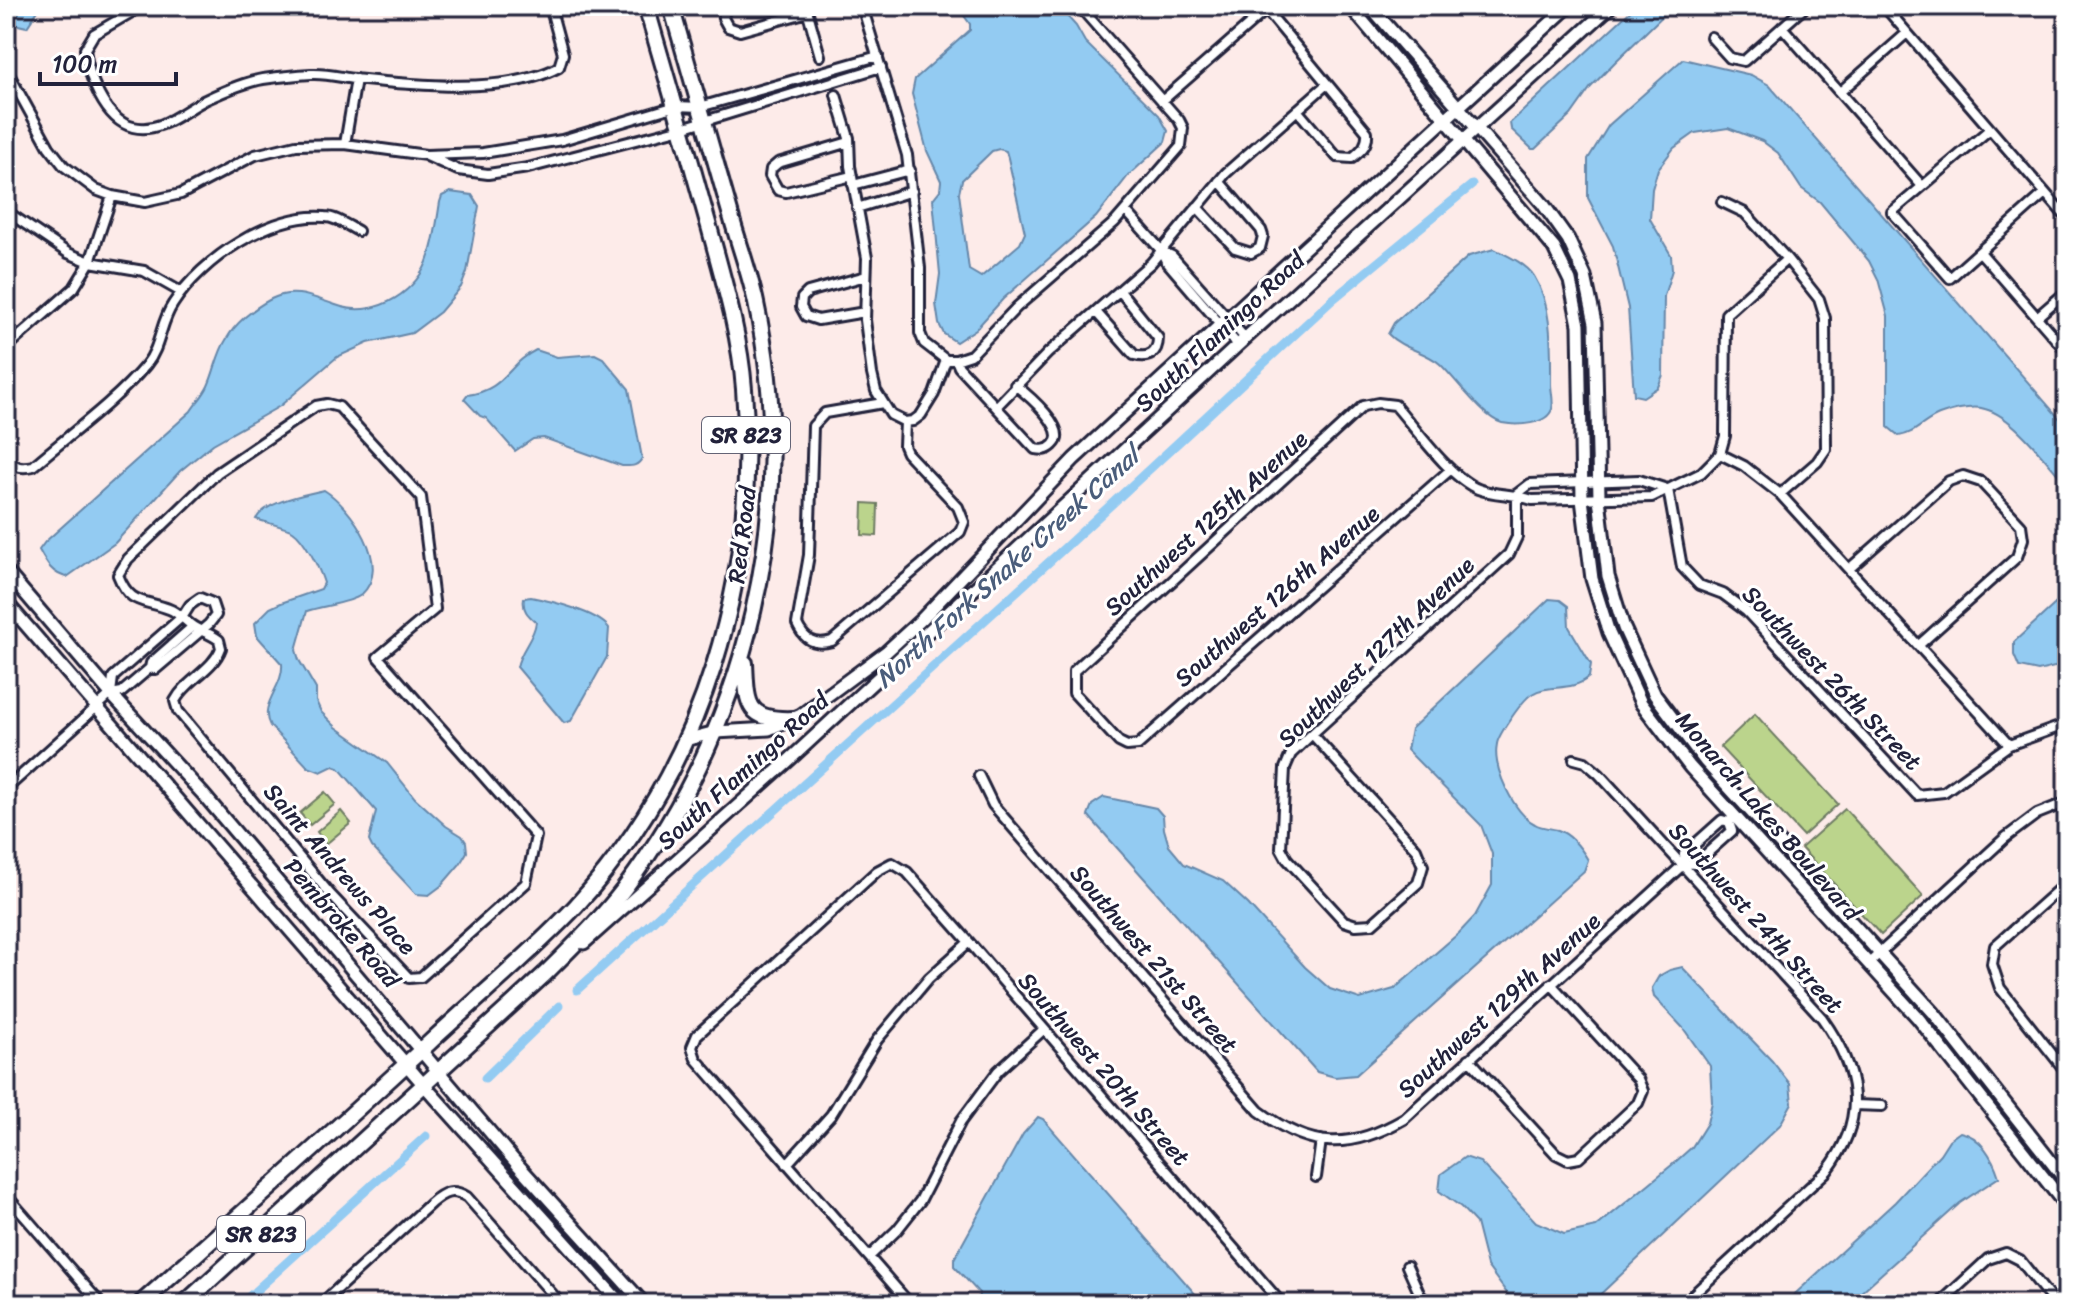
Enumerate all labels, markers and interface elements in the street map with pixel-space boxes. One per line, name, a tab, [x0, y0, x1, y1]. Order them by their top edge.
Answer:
scale bar	[40, 36, 176, 86]
text: 100 m	[52, 43, 117, 85]
street label: South Flamingo Road	[1125, 240, 1317, 423]
road number: SR 823	[702, 417, 790, 453]
street label: Southwest 125th Avenue	[1094, 419, 1318, 627]
water label: North Fork Snake Creek Canal	[864, 431, 1154, 699]
street label: Red Road	[715, 483, 769, 586]
street label: Southwest 126th Avenue	[1164, 494, 1390, 698]
street label: Southwest 127th Avenue	[1267, 546, 1485, 758]
street label: Southwest 26th Street	[1732, 575, 1932, 781]
street label: South Flamingo Road	[647, 680, 841, 861]
street label: Monarch Lakes Boulevard	[1665, 701, 1873, 932]
street label: Saint Andrews Place	[253, 773, 428, 965]
street label: Southwest 24th Street	[1658, 812, 1854, 1024]
street label: Pembroke Road	[273, 848, 412, 999]
street label: Southwest 21st Street	[1059, 855, 1249, 1063]
street label: Southwest 129th Avenue	[1387, 901, 1611, 1109]
street label: Southwest 20th Street	[1007, 962, 1201, 1176]
road number: SR 823	[217, 1216, 305, 1252]

